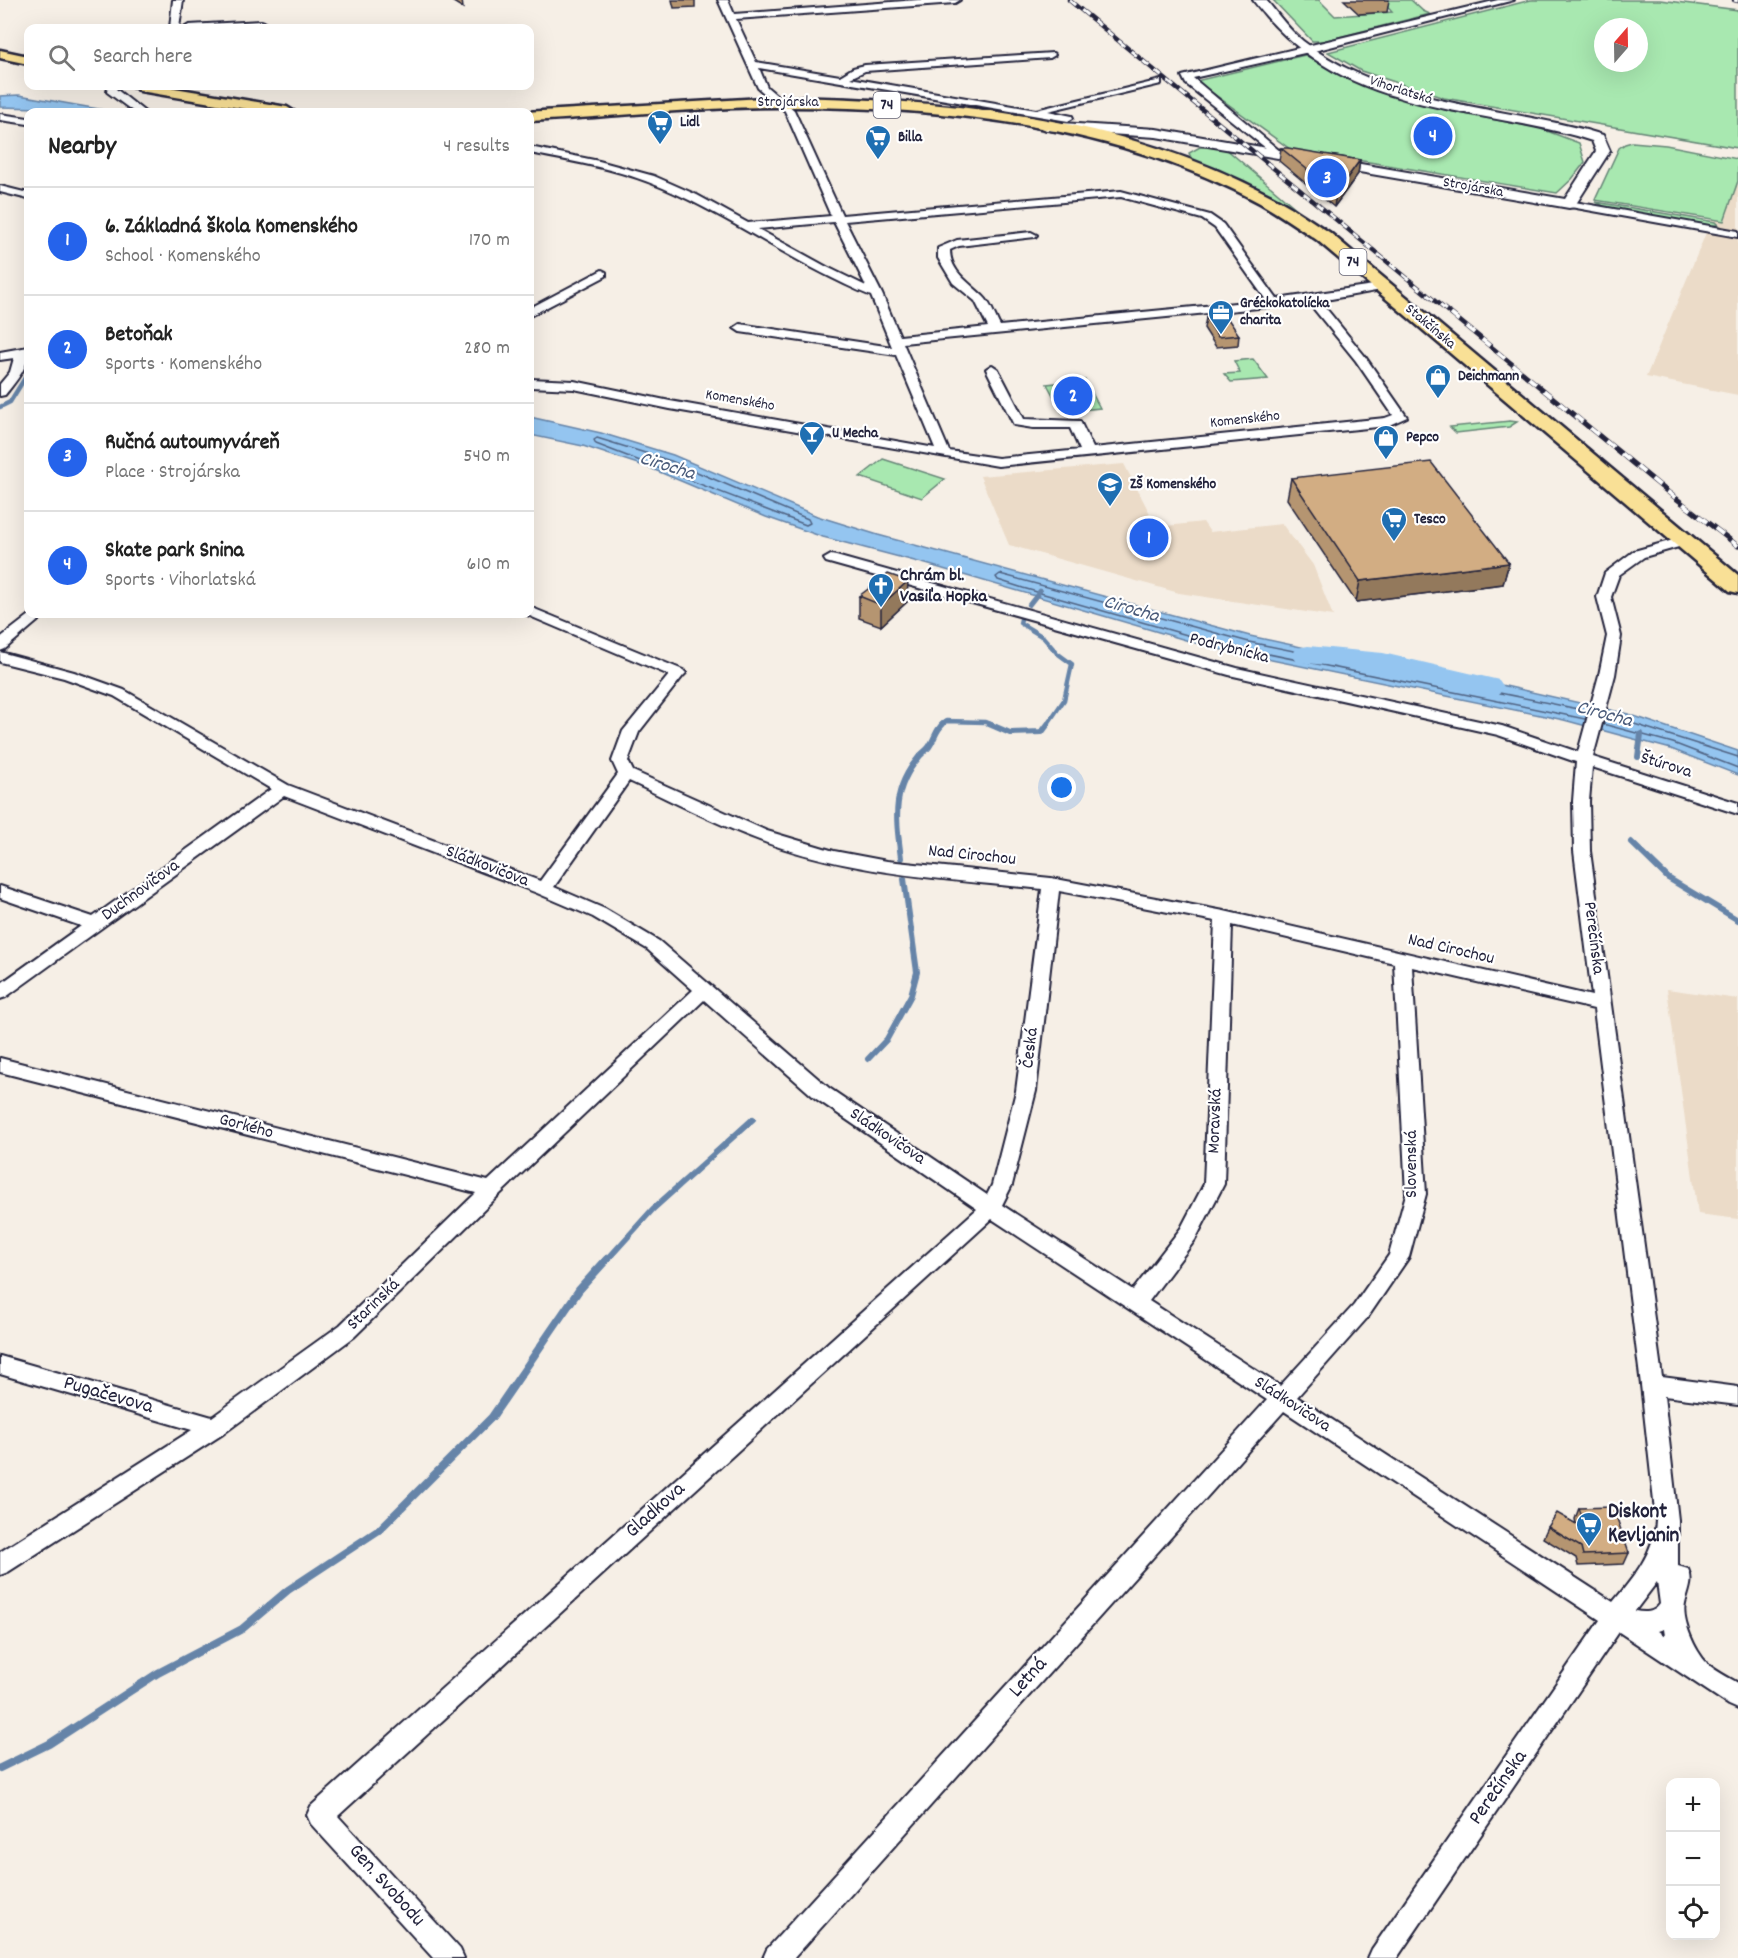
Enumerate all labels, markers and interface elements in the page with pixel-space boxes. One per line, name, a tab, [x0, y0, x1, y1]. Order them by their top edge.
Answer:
north arrow	[1594, 18, 1648, 72]
search box	[24, 24, 534, 90]
icon: search	[45, 41, 78, 74]
text: Search here	[93, 42, 192, 73]
street label: Vihorlatská	[1367, 70, 1436, 112]
street label: Strojárska	[758, 92, 819, 114]
road number: 74	[874, 92, 900, 118]
supermarket icon: Lidl	[645, 108, 675, 146]
place label: Lidl	[680, 112, 700, 134]
pin: 4	[1414, 114, 1452, 158]
supermarket icon: Billa	[863, 123, 893, 161]
place label: Billa	[898, 127, 923, 149]
text: Nearby	[48, 129, 116, 166]
text: 4 results	[443, 133, 510, 161]
pin: 3	[1308, 156, 1346, 201]
street label: Strojárska	[1441, 172, 1506, 204]
text: 6. Základná škola Komenského	[105, 212, 358, 243]
text: 1	[65, 227, 70, 255]
text: 170 m	[469, 227, 510, 255]
text: School · Komenského	[105, 243, 261, 271]
road number: 74	[1340, 249, 1366, 275]
place label: Gréckokatolícka charita	[1240, 293, 1330, 332]
office icon: Gréckokatolícka charita	[1206, 298, 1236, 336]
street label: Stakčínska	[1400, 299, 1461, 356]
text: Betoňak	[105, 320, 173, 351]
text: 2	[63, 335, 72, 363]
text: 280 m	[464, 335, 510, 363]
text: Sports · Komenského	[105, 351, 262, 379]
shop icon: Deichmann	[1423, 362, 1453, 400]
place label: Deichmann	[1458, 366, 1519, 388]
pin: 2	[1054, 374, 1092, 418]
street label: Komenského	[704, 384, 777, 418]
street label: Komenského	[1209, 405, 1281, 435]
bar icon: U Mecha	[797, 419, 827, 457]
place label: U Mecha	[832, 423, 879, 445]
shop icon: Pepco	[1371, 423, 1401, 461]
place label: Pepco	[1406, 427, 1439, 449]
text: Ručná autoumyváreň	[105, 428, 280, 459]
text: 3	[63, 443, 72, 471]
text: 540 m	[463, 443, 510, 471]
water label: Cirocha	[636, 445, 700, 489]
text: Place · Strojárska	[105, 459, 240, 487]
school or university icon: ZŠ Komenského	[1095, 470, 1125, 508]
place label: ZŠ Komenského	[1130, 474, 1216, 496]
supermarket icon: Tesco	[1379, 505, 1409, 543]
place label: Tesco	[1414, 509, 1446, 531]
pin: 1	[1130, 516, 1168, 560]
text: Skate park Snina	[105, 536, 244, 567]
text: 4	[63, 551, 72, 579]
text: 610 m	[467, 551, 510, 579]
place label: Chrám bl. Vasiľa Hopka	[900, 564, 987, 610]
text: Sports · Vihorlatská	[105, 567, 256, 595]
church icon: Chrám bl. Vasiľa Hopka	[866, 571, 896, 609]
water label: Cirocha	[1100, 589, 1164, 632]
street label: Podrybnícka	[1187, 627, 1272, 671]
water label: Cirocha	[1573, 694, 1636, 736]
street label: Štúrova	[1637, 746, 1695, 786]
your location	[1047, 773, 1076, 802]
street label: Nad Cirochou	[927, 839, 1017, 873]
street label: Sládkovičova	[442, 840, 533, 894]
street label: Duchnovičova	[97, 854, 186, 928]
street label: Perečínska	[1576, 900, 1610, 976]
street label: Nad Cirochou	[1405, 928, 1497, 972]
street label: Česká	[1016, 1026, 1046, 1070]
street label: Moravská	[1202, 1088, 1230, 1154]
street label: Sládkovičova	[844, 1102, 931, 1172]
street label: Gorkého	[216, 1108, 276, 1146]
street label: Slovenská	[1400, 1130, 1425, 1198]
street label: Starinská	[342, 1273, 406, 1337]
street label: Pugačevova	[60, 1369, 157, 1423]
street label: Sládkovičova	[1249, 1371, 1336, 1439]
street label: Gladkova	[619, 1475, 694, 1546]
place label: Diskont Kevljanin	[1608, 1498, 1680, 1552]
supermarket icon: Diskont Kevljanin	[1574, 1510, 1604, 1548]
street label: Letná	[1003, 1651, 1056, 1705]
street label: Perečínska	[1462, 1744, 1536, 1831]
map controls	[1666, 1778, 1720, 1940]
button: +	[1666, 1778, 1720, 1832]
button: −	[1666, 1832, 1720, 1886]
street label: Gen. Svobodu	[341, 1838, 431, 1934]
button: locate	[1666, 1886, 1720, 1940]

